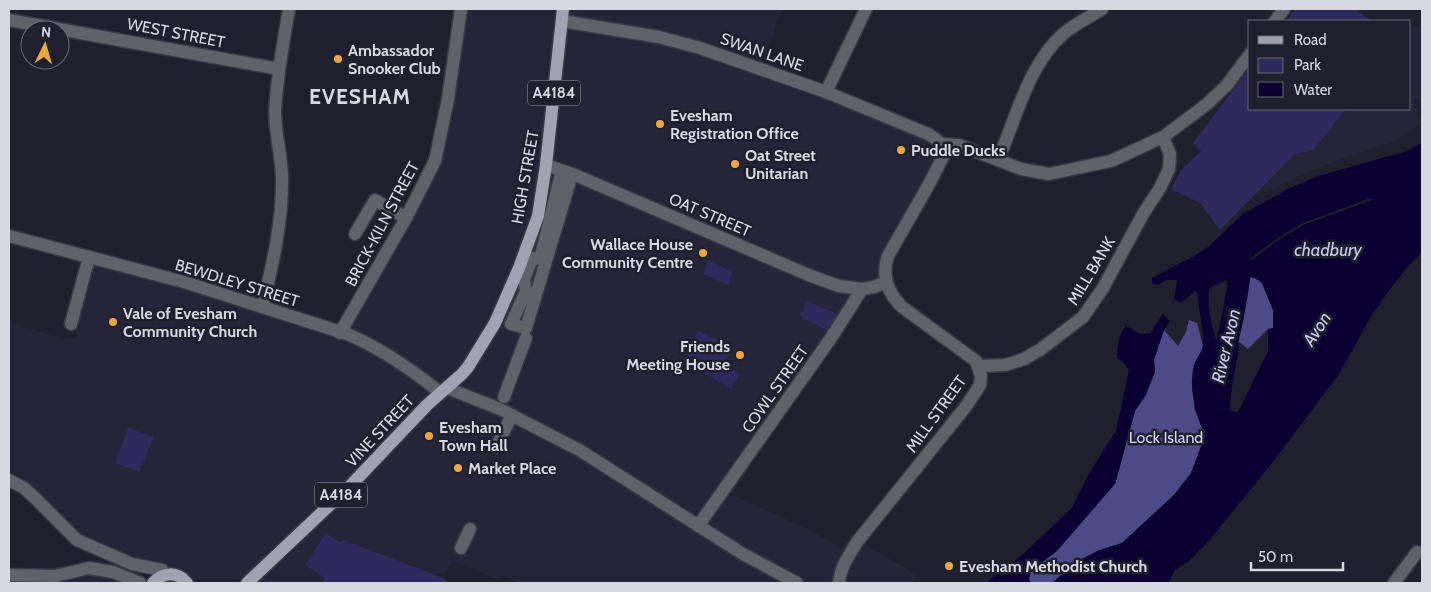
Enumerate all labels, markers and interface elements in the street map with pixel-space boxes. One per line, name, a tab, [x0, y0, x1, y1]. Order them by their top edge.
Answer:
street label: WEST STREET	[125, 14, 227, 52]
north arrow	[20, 20, 70, 70]
legend	[1248, 20, 1411, 110]
text: N	[40, 23, 52, 41]
street label: SWAN LANE	[718, 29, 806, 75]
text: Road	[1294, 31, 1327, 49]
place label: Ambassador Snooker Club	[348, 41, 441, 78]
marker: Ambassador Snooker Club	[332, 53, 344, 65]
text: Park	[1294, 56, 1321, 74]
road number: A4184	[528, 80, 580, 106]
text: Water	[1294, 81, 1332, 99]
district label: EVESHAM	[309, 84, 411, 109]
place label: Evesham Registration Office	[670, 106, 799, 143]
marker: Evesham Registration Office	[654, 118, 666, 130]
street label: HIGH STREET	[507, 128, 543, 225]
place label: Puddle Ducks	[911, 141, 1006, 160]
marker: Puddle Ducks	[895, 144, 907, 156]
place label: Oat Street Unitarian	[745, 146, 816, 183]
street label: BRICK-KILN STREET	[341, 158, 423, 290]
marker: Oat Street Unitarian	[729, 158, 741, 170]
street label: OAT STREET	[666, 189, 754, 241]
street label: MILL BANK	[1063, 233, 1119, 309]
place label: Wallace House Community Centre	[562, 235, 693, 272]
water label: chadbury	[1294, 239, 1363, 261]
marker: Wallace House Community Centre	[697, 247, 709, 259]
street label: BEWDLEY STREET	[173, 255, 302, 311]
place label: Vale of Evesham Community Church	[123, 304, 257, 341]
water label: River Avon	[1207, 307, 1245, 385]
water label: Avon	[1297, 308, 1336, 351]
marker: Vale of Evesham Community Church	[107, 316, 119, 328]
place label: Friends Meeting House	[626, 337, 730, 374]
street label: COWL STREET	[738, 341, 812, 436]
marker: Friends Meeting House	[734, 349, 746, 361]
street label: MILL STREET	[902, 371, 971, 456]
street label: VINE STREET	[342, 391, 418, 471]
place label: Evesham Town Hall	[439, 418, 508, 455]
park label: Lock Island	[1129, 428, 1203, 447]
marker: Evesham Town Hall	[423, 430, 435, 442]
place label: Market Place	[468, 459, 556, 478]
marker: Market Place	[452, 462, 464, 474]
road number: A4184	[315, 482, 367, 508]
scale bar	[1251, 540, 1344, 572]
text: 50 m	[1258, 548, 1293, 566]
place label: Evesham Methodist Church	[959, 557, 1147, 576]
marker: Evesham Methodist Church	[943, 560, 955, 572]

